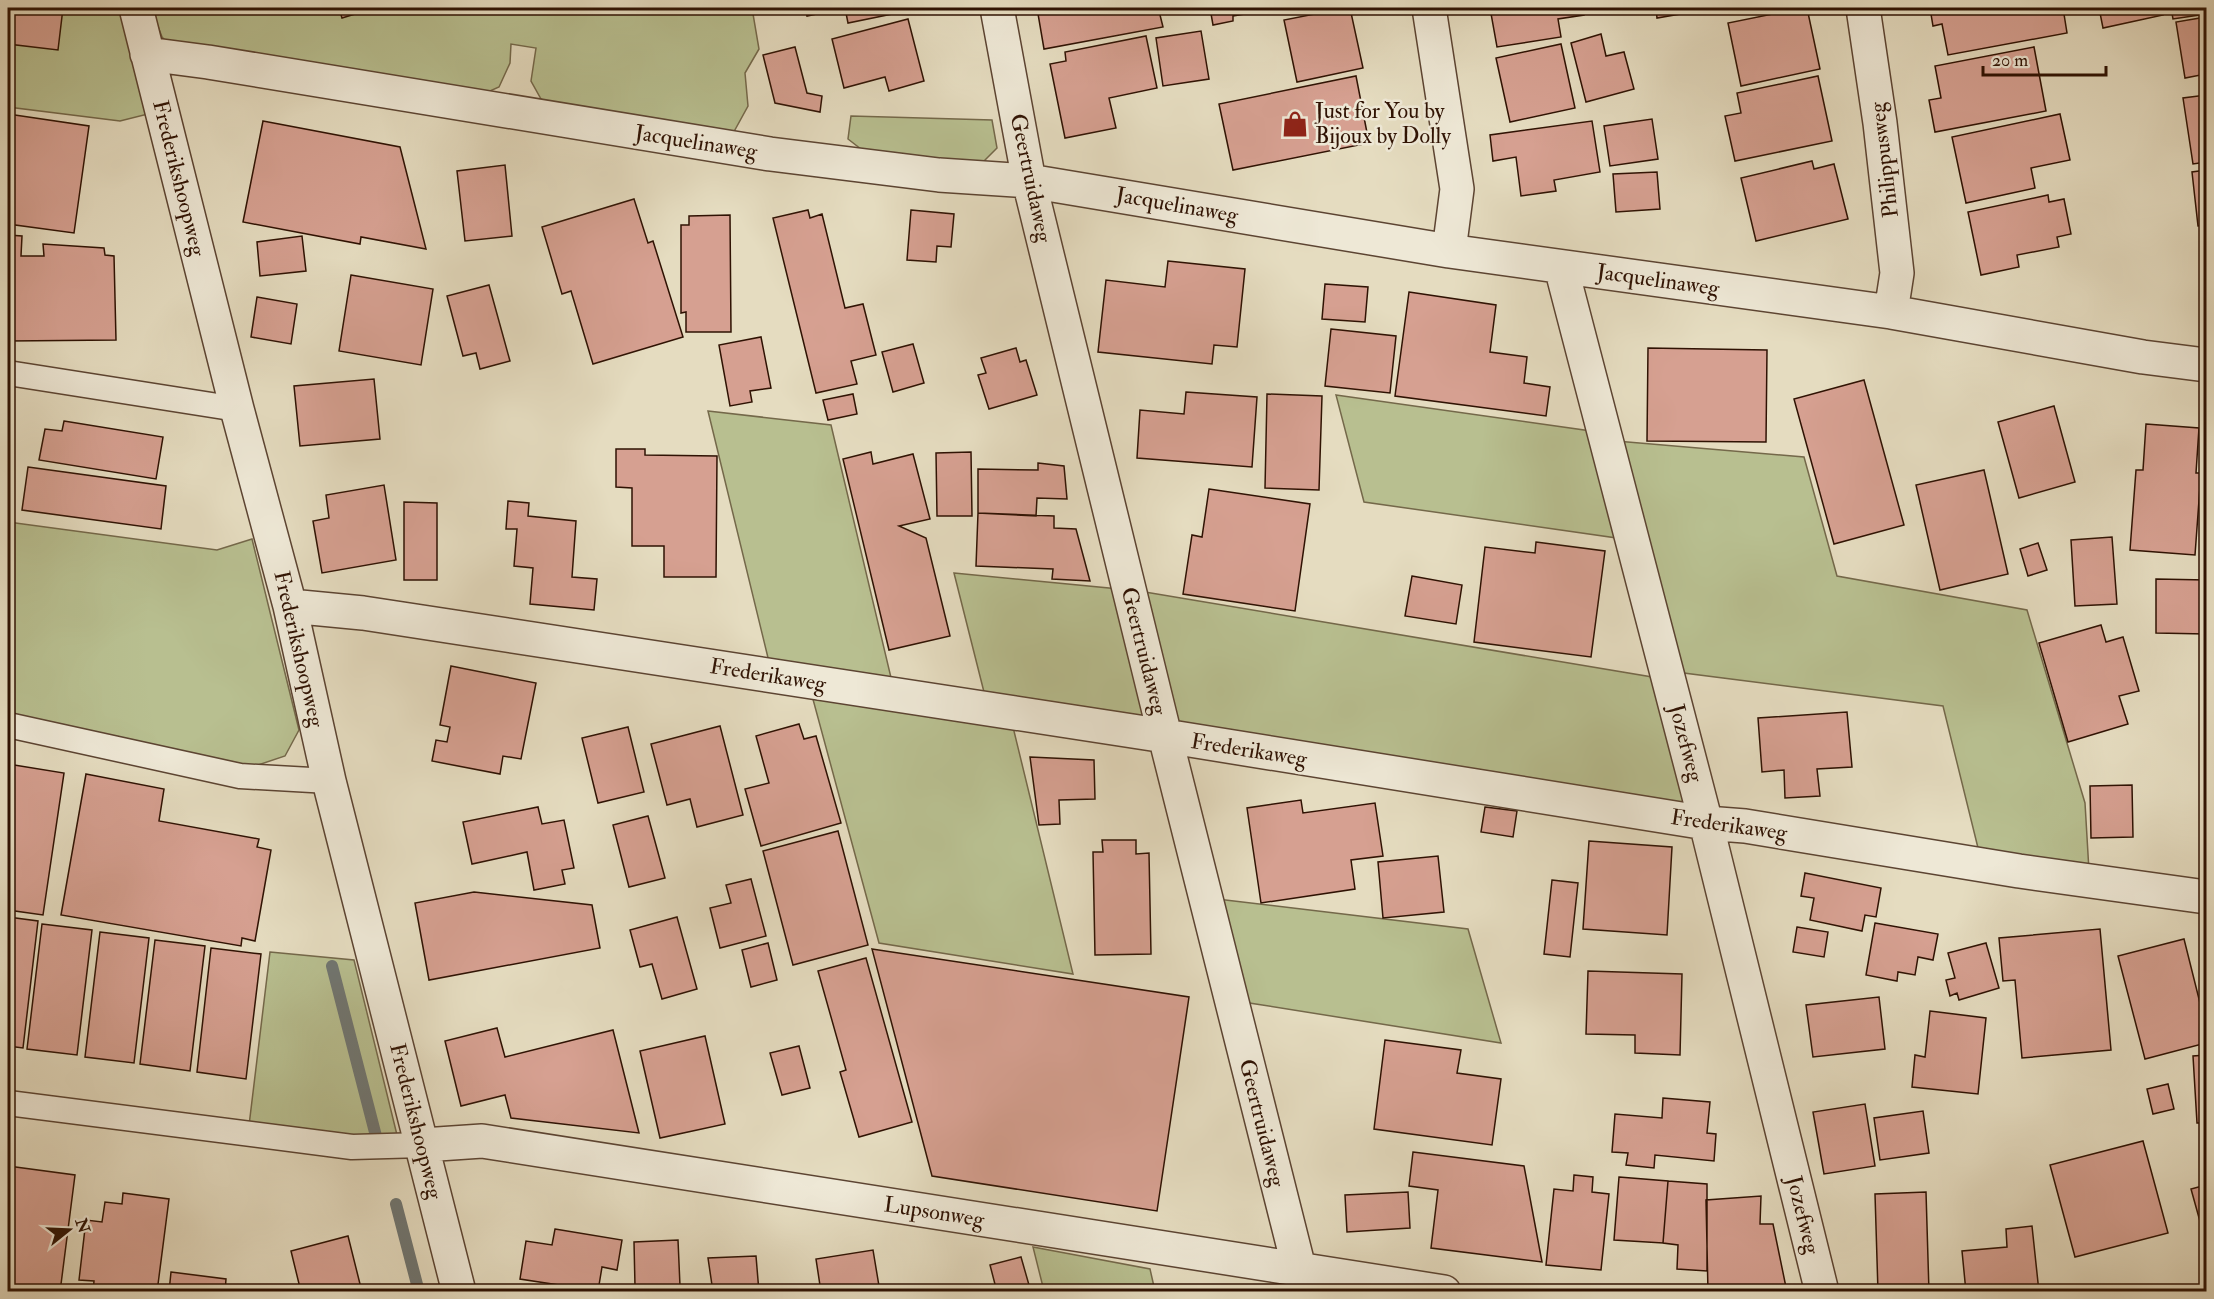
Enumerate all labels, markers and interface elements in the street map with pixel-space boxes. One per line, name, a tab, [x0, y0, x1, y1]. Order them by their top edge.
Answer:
scale bar	[1983, 39, 2106, 77]
text: 20 m	[1992, 49, 2028, 72]
street label: Frederikshoopweg	[145, 97, 212, 260]
place label: Just for You by Bijoux by Dolly	[1314, 97, 1451, 150]
street label: Philippusweg	[1863, 99, 1906, 219]
shop icon: Just for You by Bijoux by Dolly	[1280, 109, 1310, 139]
street label: Geertruidaweg	[1004, 111, 1059, 246]
street label: Jacquelinaweg	[632, 118, 760, 166]
street label: Jacquelinaweg	[1113, 180, 1241, 230]
street label: Jacquelinaweg	[1594, 257, 1722, 303]
street label: Frederikshoopweg	[266, 568, 331, 731]
street label: Geertruidaweg	[1115, 584, 1174, 719]
street label: Frederikaweg	[708, 652, 829, 698]
street label: Jozefweg	[1662, 700, 1710, 786]
street label: Frederikaweg	[1189, 727, 1310, 773]
street label: Frederikaweg	[1669, 803, 1790, 847]
street label: Frederikshoopweg	[382, 1040, 449, 1203]
street label: Geertruidaweg	[1233, 1056, 1292, 1191]
street label: Jozefweg	[1780, 1172, 1826, 1258]
street label: Lupsonweg	[882, 1190, 987, 1235]
north arrow	[39, 1200, 99, 1260]
text: N	[70, 1215, 94, 1236]

